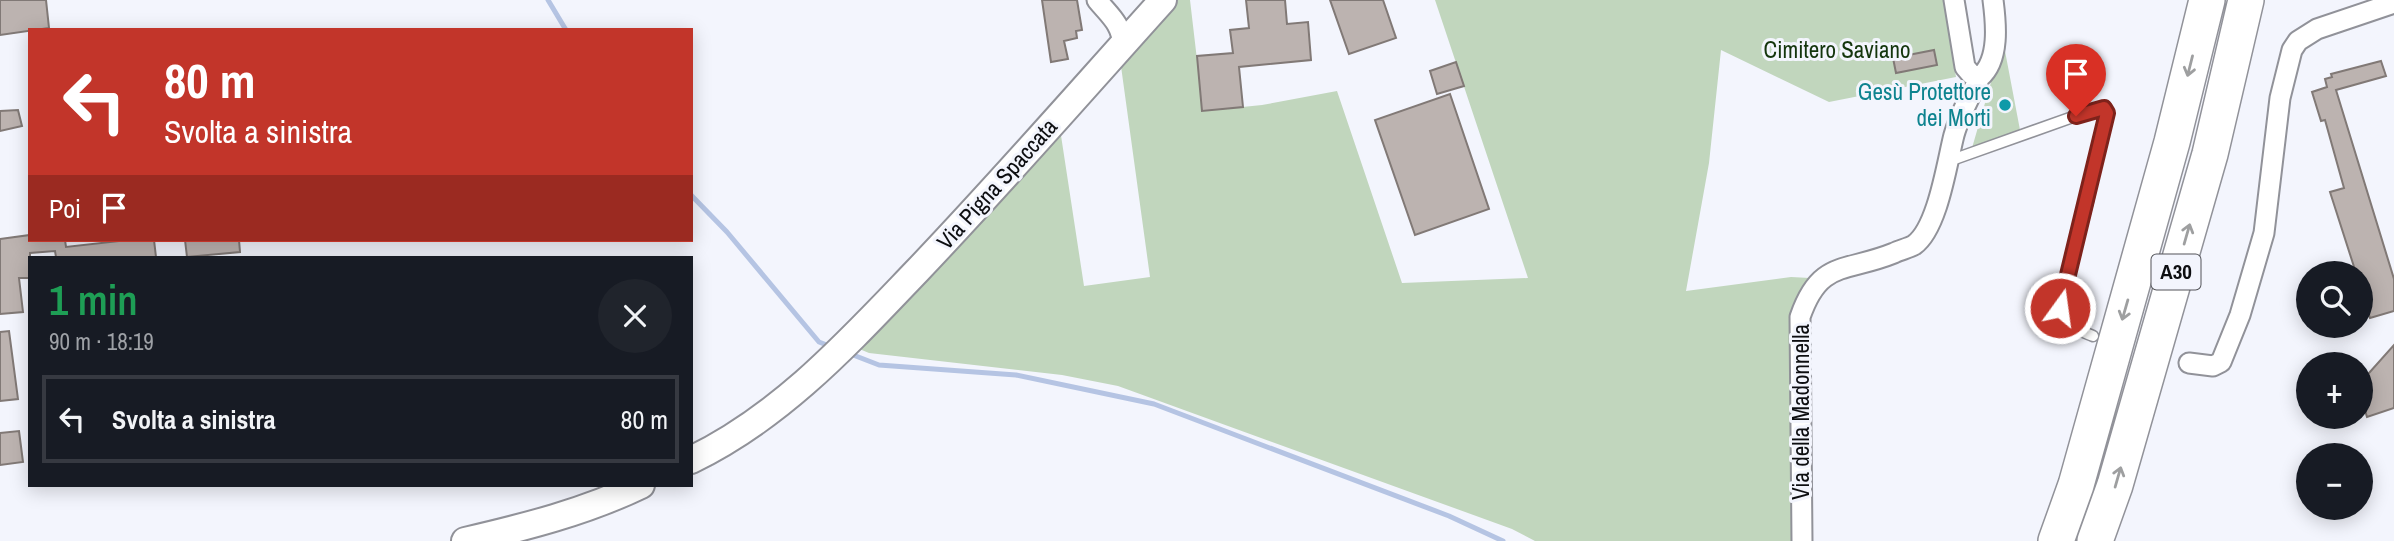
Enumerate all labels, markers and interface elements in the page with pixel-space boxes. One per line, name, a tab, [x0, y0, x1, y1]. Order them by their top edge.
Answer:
park label: Cimitero Saviano	[1764, 34, 1910, 65]
pin	[2046, 44, 2106, 116]
text: 80 m	[164, 47, 256, 113]
one-way arrow	[2183, 54, 2197, 77]
icon: arrive	[2057, 55, 2095, 93]
icon: left	[49, 56, 140, 147]
place label: Gesù Protettore dei Morti	[1858, 76, 1991, 133]
marker: Gesù Protettore dei Morti	[1997, 97, 2013, 113]
text: Svolta a sinistra	[164, 110, 352, 153]
street label: Via Pigna Spaccata	[929, 111, 1064, 256]
icon: arrive	[95, 189, 133, 227]
text: Poi	[49, 191, 81, 226]
one-way arrow	[2181, 223, 2194, 245]
road number: A30	[2152, 254, 2200, 290]
map controls	[2296, 261, 2373, 520]
button: search	[2296, 261, 2373, 338]
position arrow	[2023, 271, 2097, 345]
text: 1 min	[49, 272, 138, 328]
button: close	[598, 279, 672, 353]
one-way arrow	[2118, 298, 2131, 320]
street label: Via della Madonnella	[1785, 324, 1816, 500]
text: 90 m · 18:19	[49, 326, 154, 357]
button: +	[2296, 352, 2373, 429]
icon: left	[53, 400, 91, 438]
text: Svolta a sinistra	[112, 402, 276, 437]
text: 80 m	[621, 402, 668, 437]
button: −	[2296, 443, 2373, 520]
one-way arrow	[2112, 466, 2125, 488]

